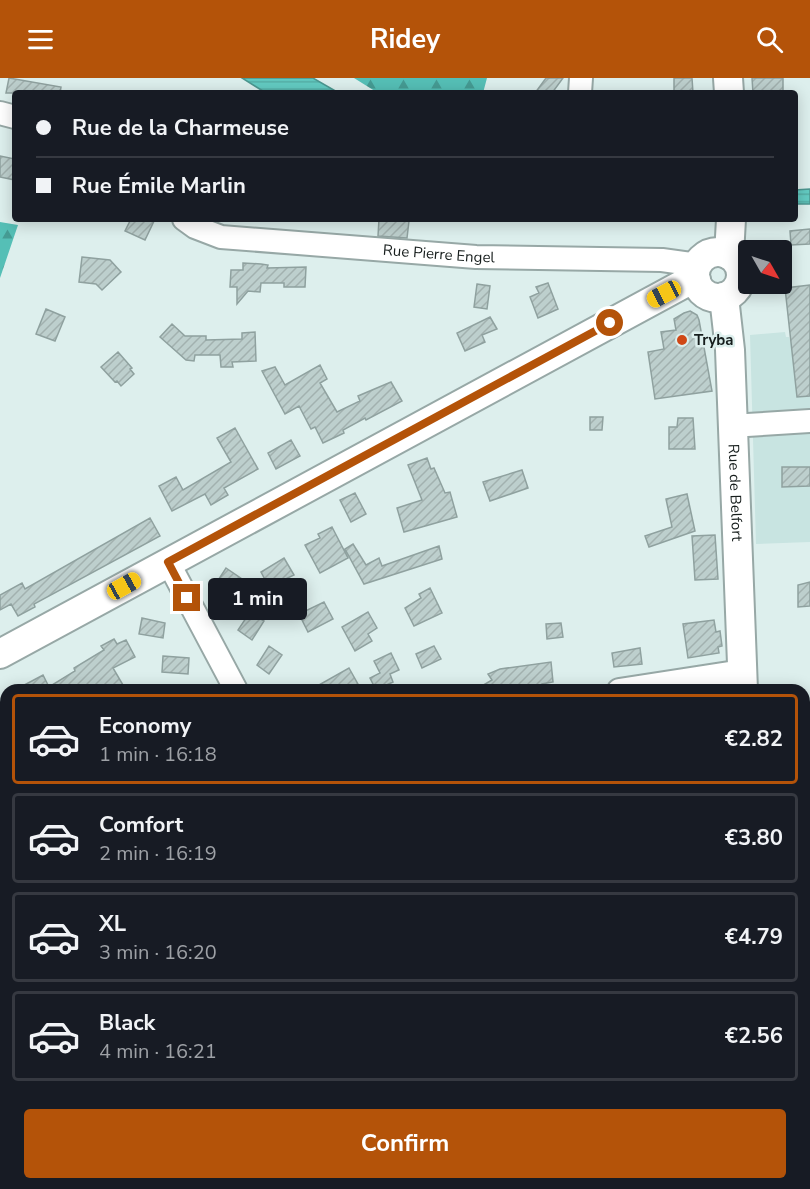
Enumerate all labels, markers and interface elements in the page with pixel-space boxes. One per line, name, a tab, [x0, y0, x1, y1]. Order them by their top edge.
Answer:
text: Ridey	[370, 21, 440, 58]
icon: menu	[24, 23, 57, 56]
icon: search	[753, 23, 786, 56]
text: Rue de la Charmeuse	[72, 113, 289, 143]
text: Rue Émile Marlin	[72, 171, 246, 201]
street label: Rue Pierre Engel	[382, 240, 496, 267]
north arrow	[738, 240, 792, 294]
map controls	[738, 240, 792, 294]
car	[644, 278, 684, 310]
route start	[596, 309, 623, 336]
place label: Tryba	[694, 330, 734, 350]
marker: Tryba	[675, 333, 689, 347]
street label: Rue de Belfort	[724, 443, 747, 542]
car	[104, 569, 144, 603]
callout: 1 min	[208, 577, 307, 619]
route end	[173, 584, 200, 611]
text: 1 min	[232, 585, 283, 612]
text: Economy	[99, 711, 191, 741]
icon: car	[27, 712, 81, 766]
text: €2.82	[725, 724, 783, 754]
text: 1 min · 16:18	[99, 741, 217, 768]
text: Comfort	[99, 810, 183, 840]
icon: car	[27, 811, 81, 865]
text: €3.80	[725, 823, 783, 853]
text: 2 min · 16:19	[99, 840, 217, 867]
text: XL	[99, 909, 126, 939]
icon: car	[27, 910, 81, 964]
text: €4.79	[725, 922, 783, 952]
text: 3 min · 16:20	[99, 939, 217, 966]
text: Black	[99, 1008, 155, 1038]
icon: car	[27, 1009, 81, 1063]
text: €2.56	[725, 1021, 783, 1051]
text: 4 min · 16:21	[99, 1038, 217, 1065]
button: Confirm	[24, 1109, 786, 1178]

